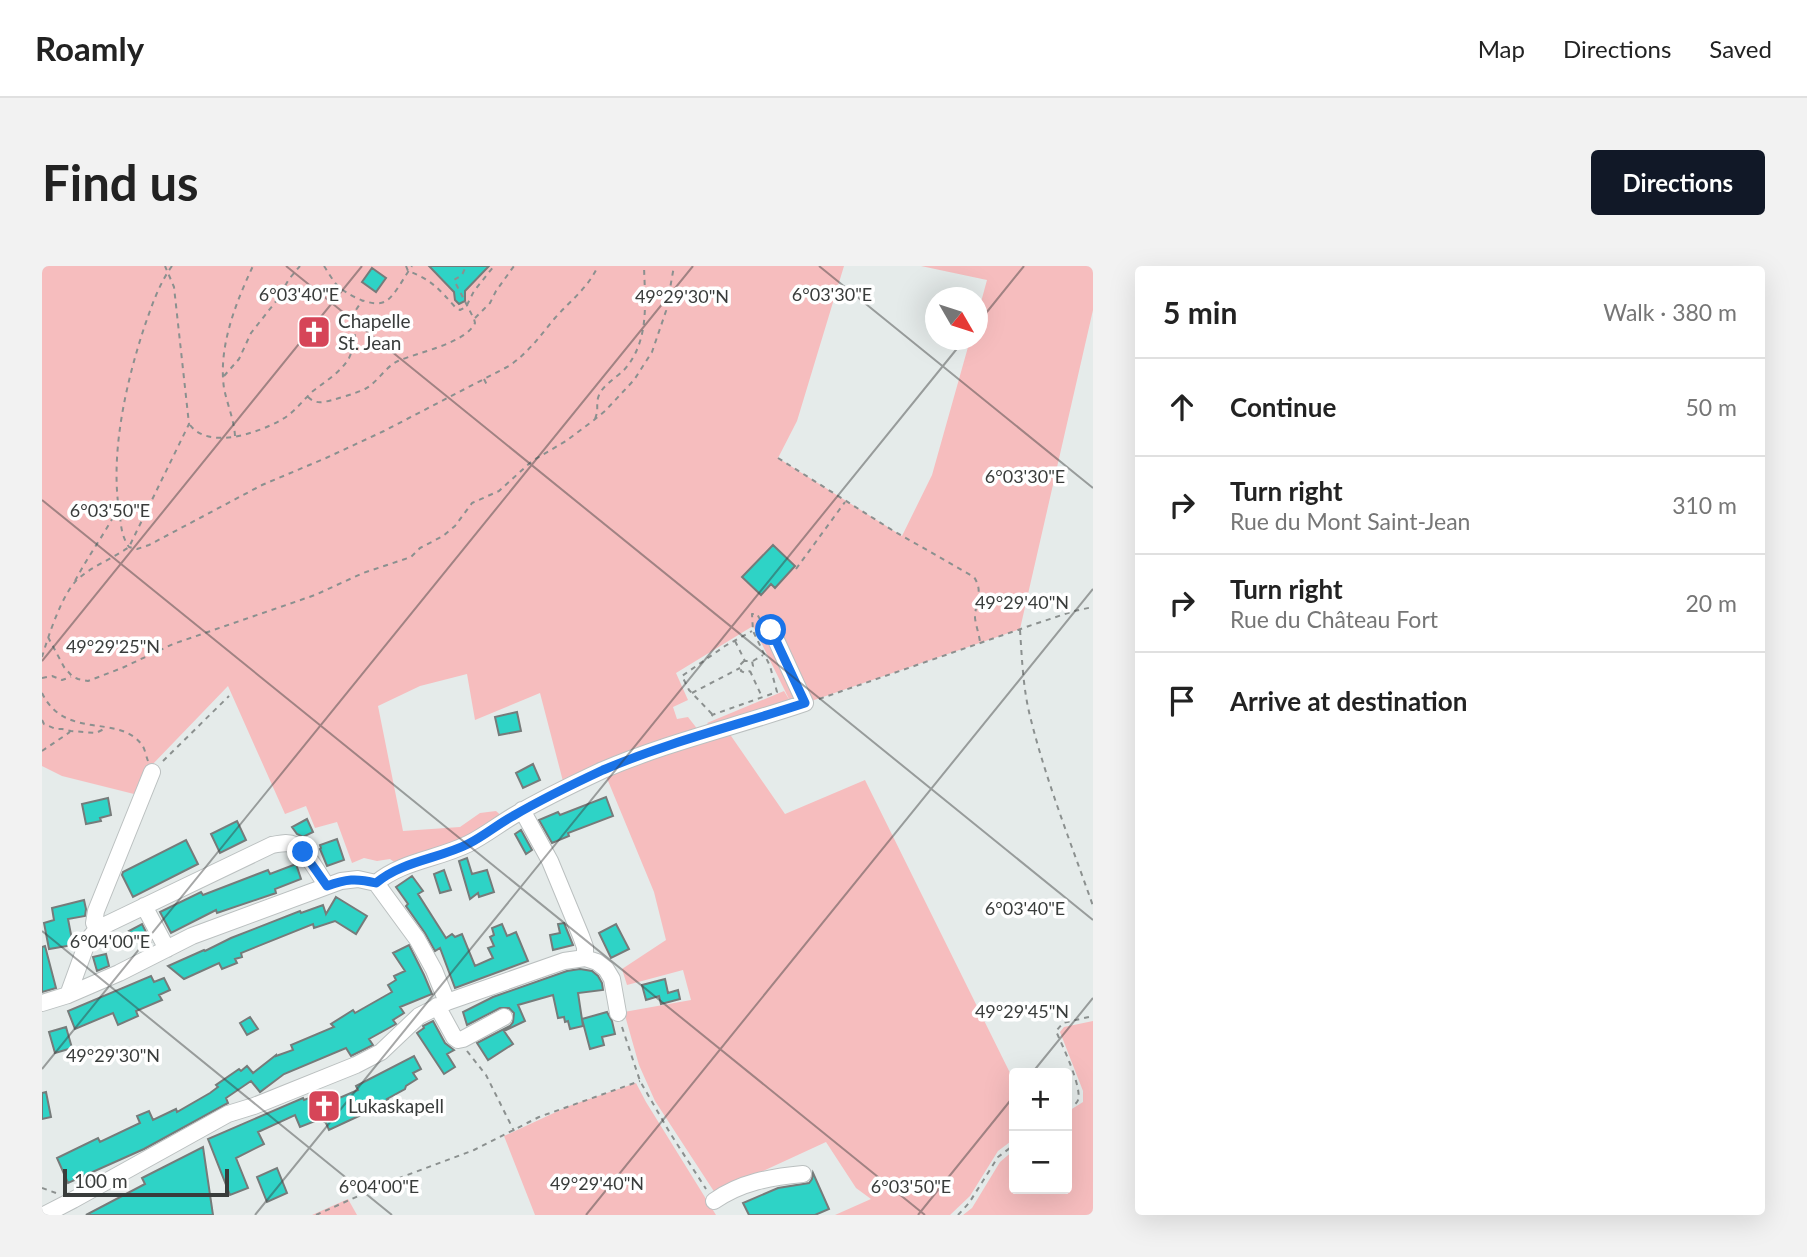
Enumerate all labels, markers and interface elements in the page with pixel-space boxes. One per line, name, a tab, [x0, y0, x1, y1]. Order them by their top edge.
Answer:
text: Roamly	[35, 28, 144, 68]
text: Map	[1478, 34, 1525, 63]
text: Directions	[1563, 34, 1671, 63]
text: Saved	[1709, 34, 1772, 63]
button: Directions	[1591, 150, 1765, 215]
text: Find us	[42, 153, 199, 211]
text: 6°03'40"E	[259, 283, 339, 305]
text: 6°03'30"E	[792, 283, 872, 305]
text: 49°29'30"N	[635, 285, 729, 307]
north arrow	[925, 287, 988, 350]
text: 5 min	[1163, 294, 1237, 330]
text: Walk · 380 m	[1603, 298, 1737, 326]
place label: Chapelle St. Jean	[338, 309, 410, 354]
church icon: Chapelle St. Jean	[295, 313, 333, 351]
icon: ahead	[1163, 388, 1201, 426]
text: Continue	[1230, 391, 1336, 423]
text: 50 m	[1686, 393, 1737, 421]
text: 6°03'30"E	[985, 465, 1065, 487]
text: Turn right	[1230, 475, 1343, 507]
icon: right	[1163, 486, 1201, 524]
text: 310 m	[1672, 491, 1737, 519]
text: 6°03'50"E	[70, 499, 150, 521]
text: Rue du Mont Saint-Jean	[1230, 507, 1470, 535]
text: Turn right	[1230, 573, 1343, 605]
icon: right	[1163, 584, 1201, 622]
text: 20 m	[1686, 589, 1737, 617]
text: 49°29'40"N	[975, 591, 1069, 613]
text: Rue du Château Fort	[1230, 605, 1438, 633]
route start	[755, 614, 786, 645]
text: 49°29'25"N	[66, 635, 160, 657]
icon: arrive	[1163, 682, 1201, 720]
text: Arrive at destination	[1230, 685, 1467, 717]
route end	[287, 836, 318, 867]
text: 6°03'40"E	[985, 897, 1065, 919]
text: 6°04'00"E	[70, 930, 150, 952]
text: 49°29'45"N	[975, 1000, 1069, 1022]
text: 49°29'30"N	[66, 1044, 160, 1066]
map controls	[1009, 1068, 1072, 1194]
button: +	[1009, 1068, 1072, 1131]
church icon: Lukaskapell	[305, 1087, 343, 1125]
place label: Lukaskapell	[348, 1094, 444, 1117]
button: −	[1009, 1131, 1072, 1194]
scale bar	[63, 1166, 229, 1198]
text: 100 m	[74, 1169, 128, 1192]
text: 49°29'40"N	[550, 1172, 644, 1194]
text: 6°04'00"E	[339, 1175, 419, 1197]
text: 6°03'50"E	[871, 1175, 951, 1197]

